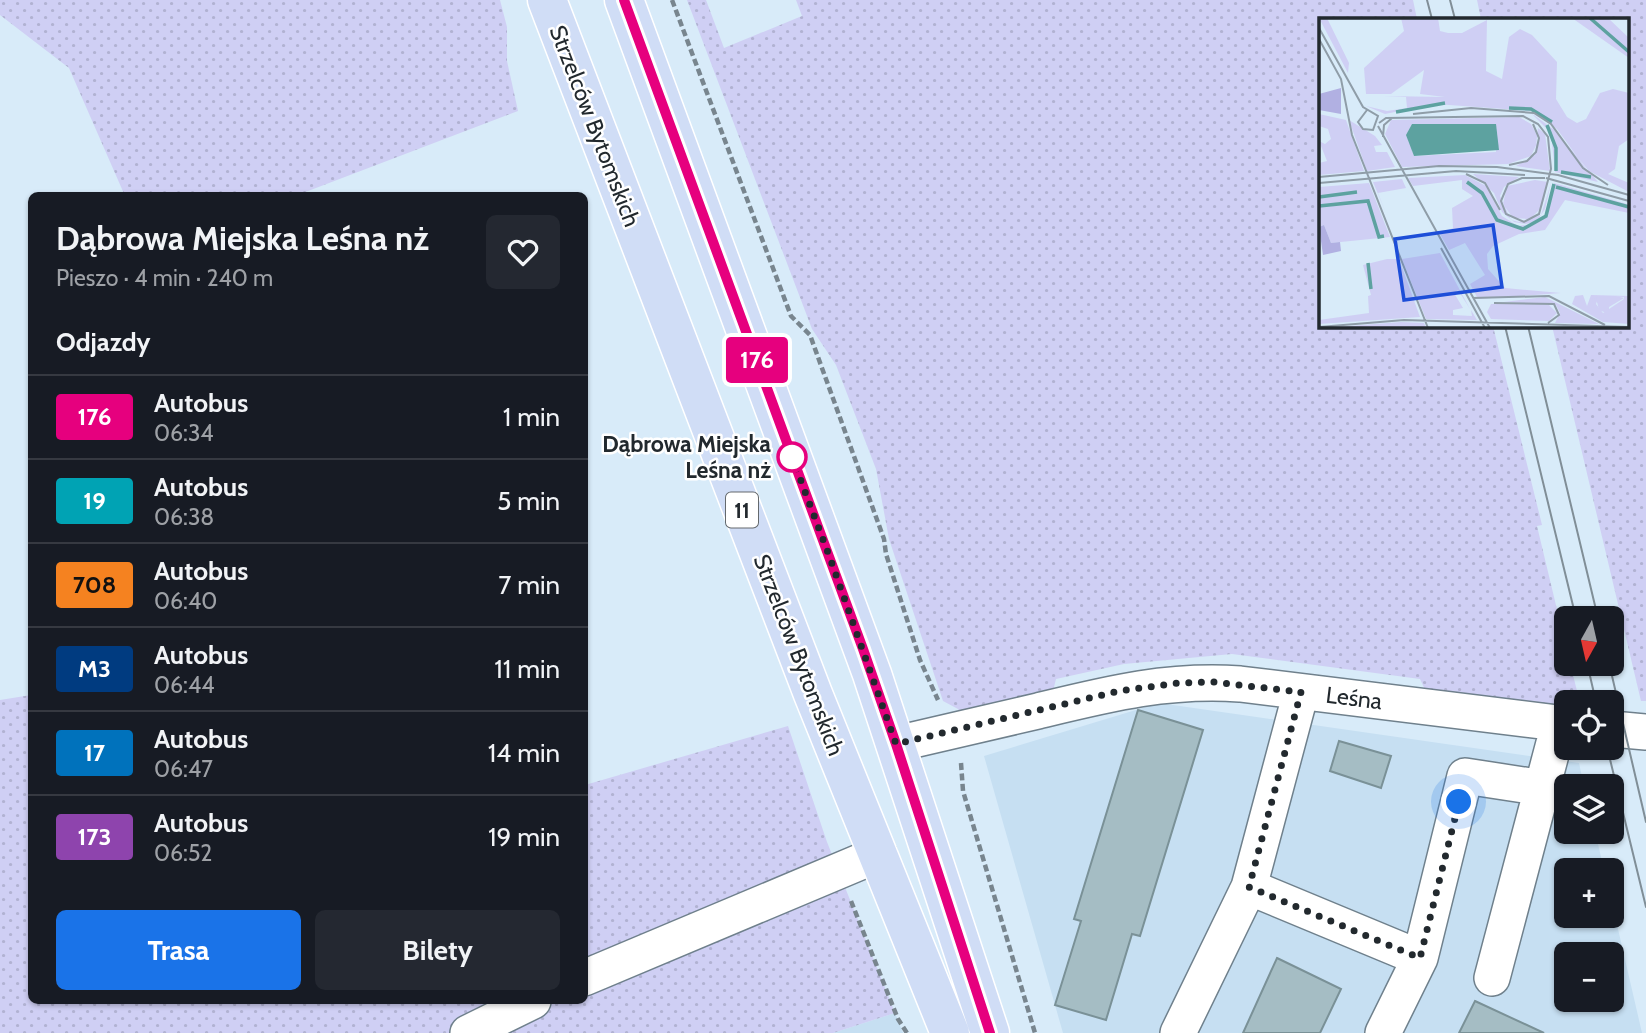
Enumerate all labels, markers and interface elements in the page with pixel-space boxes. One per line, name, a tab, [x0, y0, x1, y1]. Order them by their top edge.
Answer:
inset map	[1319, 18, 1628, 327]
street label: Strzelców Bytomskich	[544, 21, 646, 231]
button: heart	[486, 215, 560, 289]
text: Dąbrowa Miejska Leśna nż	[56, 218, 429, 258]
text: Pieszo · 4 min · 240 m	[56, 264, 273, 292]
text: Odjazdy	[56, 326, 151, 358]
line badge: 176	[717, 337, 797, 383]
text: 176	[740, 345, 774, 374]
text: Autobus	[154, 387, 248, 419]
text: 1 min	[503, 401, 560, 433]
text: 176	[77, 402, 112, 431]
text: 06:34	[154, 419, 214, 447]
place label: Dąbrowa Miejska Leśna nż	[602, 430, 772, 484]
marker: Dąbrowa Miejska Leśna nż	[777, 442, 807, 472]
text: Autobus	[154, 471, 248, 503]
text: 5 min	[497, 485, 560, 517]
text: 19	[83, 486, 106, 515]
road number: 11	[726, 492, 758, 528]
text: 06:38	[154, 503, 214, 531]
street label: Strzelców Bytomskich	[748, 550, 850, 760]
text: Autobus	[154, 555, 248, 587]
text: 7 min	[498, 569, 560, 601]
text: 708	[73, 570, 116, 599]
text: 06:40	[154, 587, 217, 615]
north arrow	[1554, 606, 1624, 676]
map controls	[1554, 606, 1624, 1012]
text: Autobus	[154, 639, 248, 671]
text: 11 min	[494, 653, 560, 685]
text: M3	[78, 654, 111, 683]
text: 06:44	[154, 671, 215, 699]
street label: Leśna	[1324, 681, 1384, 715]
button: locate	[1554, 690, 1624, 760]
text: Autobus	[154, 723, 248, 755]
text: 14 min	[488, 737, 560, 769]
text: 17	[84, 738, 105, 767]
text: 06:47	[154, 755, 213, 783]
button: layers	[1554, 774, 1624, 844]
your location	[1441, 784, 1476, 819]
text: Autobus	[154, 807, 248, 839]
text: 19 min	[488, 821, 560, 853]
text: 173	[77, 822, 112, 851]
text: 06:52	[154, 839, 212, 867]
button: +	[1554, 858, 1624, 928]
button: Trasa	[56, 910, 301, 990]
button: Bilety	[315, 910, 560, 990]
button: −	[1554, 942, 1624, 1012]

